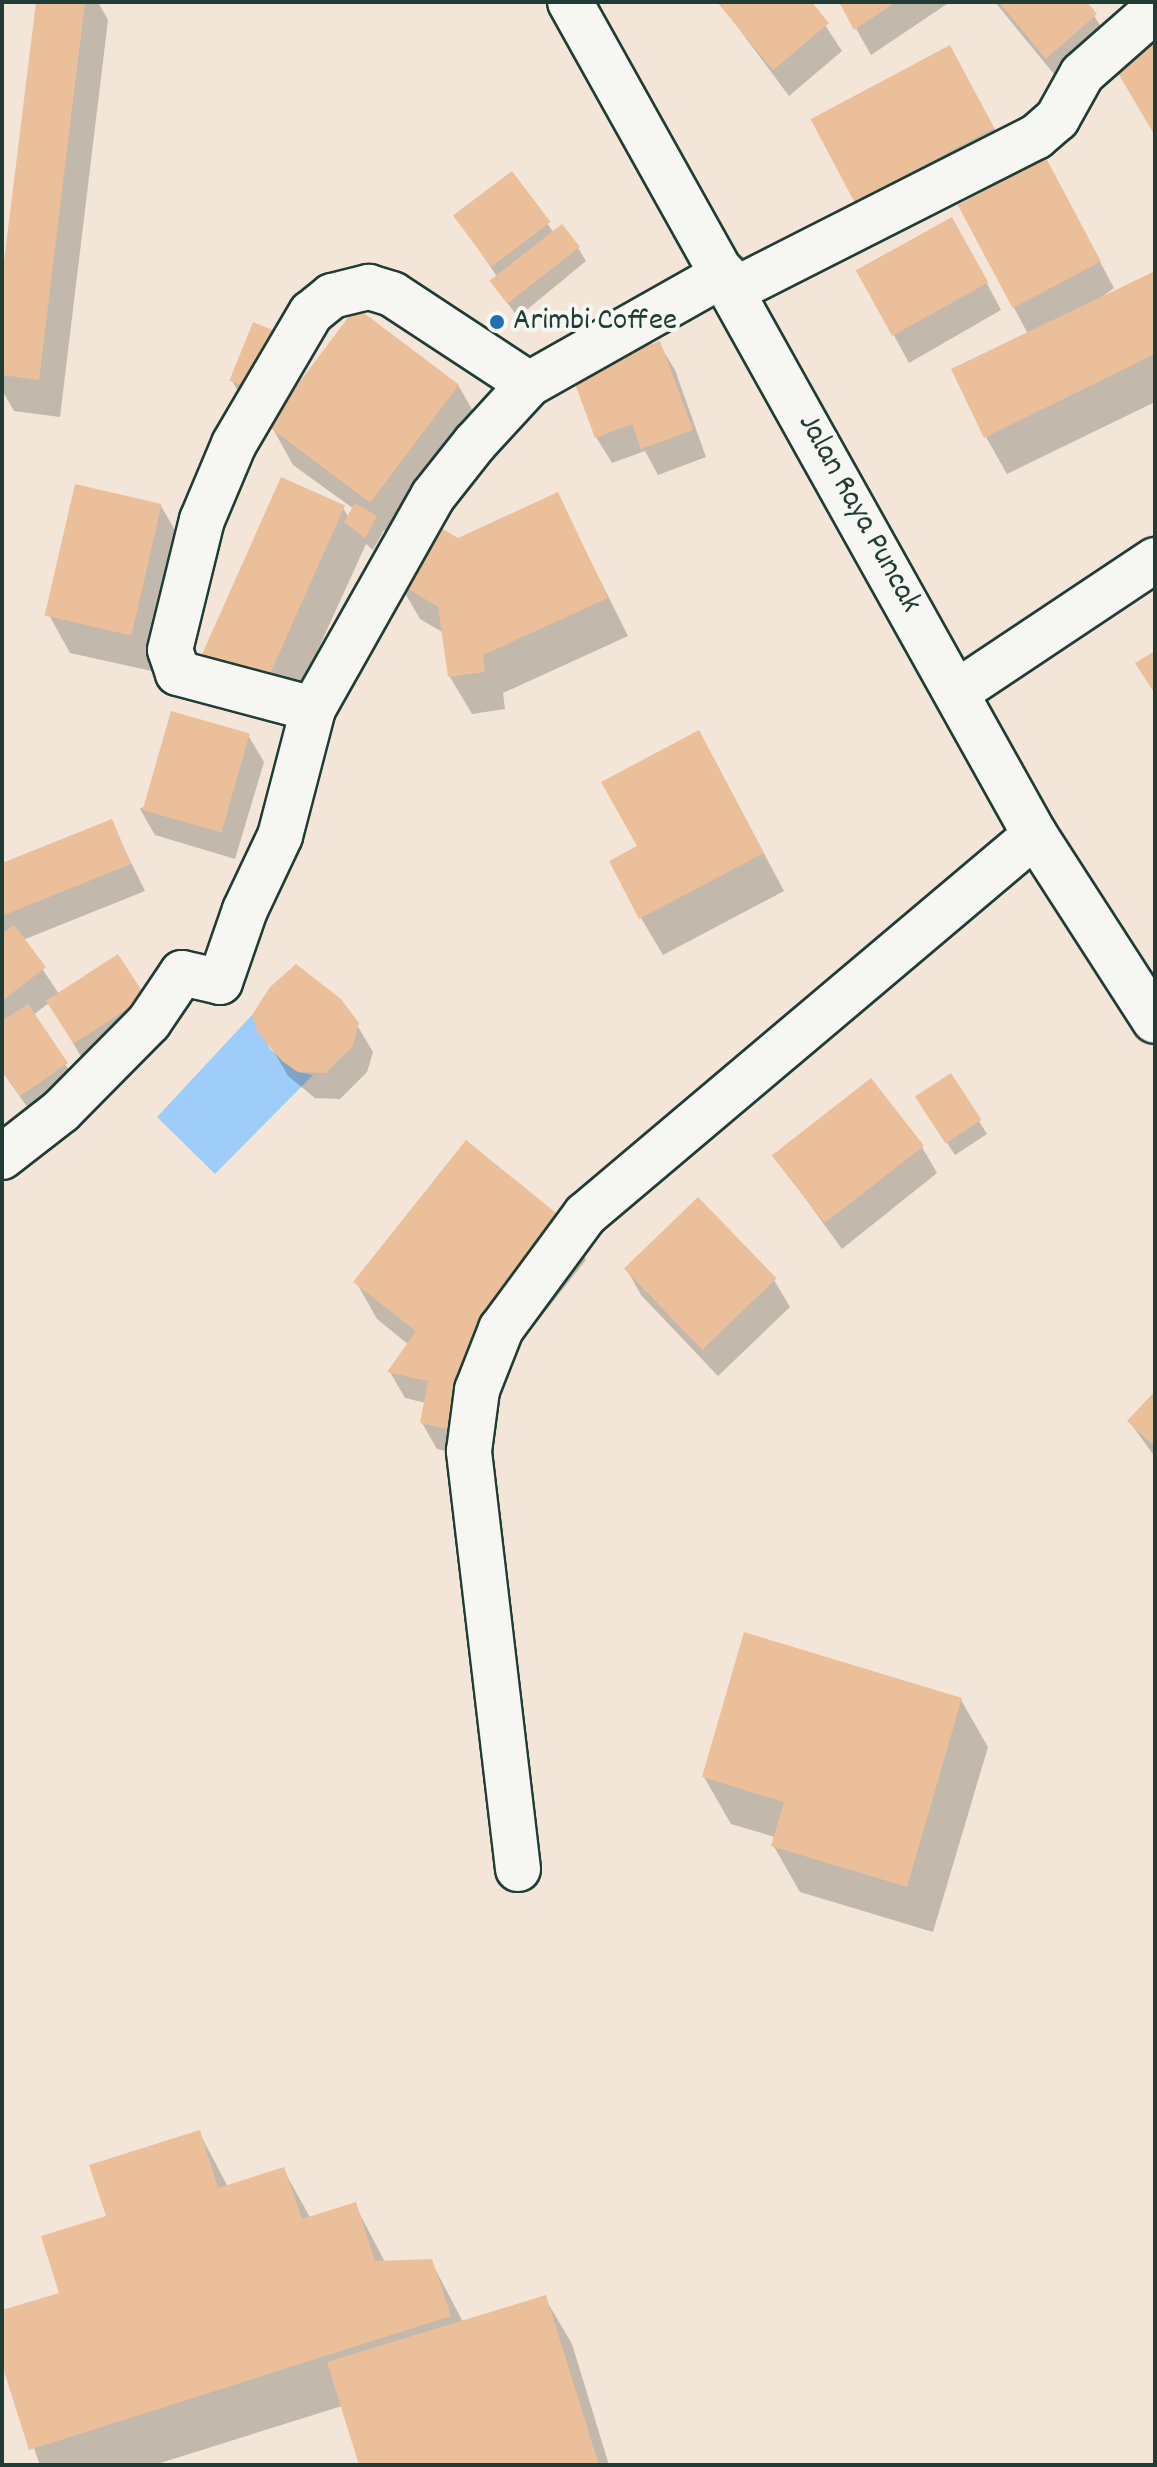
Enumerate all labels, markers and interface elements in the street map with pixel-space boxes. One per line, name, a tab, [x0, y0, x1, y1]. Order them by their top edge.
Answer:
place label: Arimbi Coffee	[513, 303, 677, 341]
marker: Arimbi Coffee	[488, 313, 506, 331]
street label: Jalan Raya Puncak	[788, 408, 928, 620]

